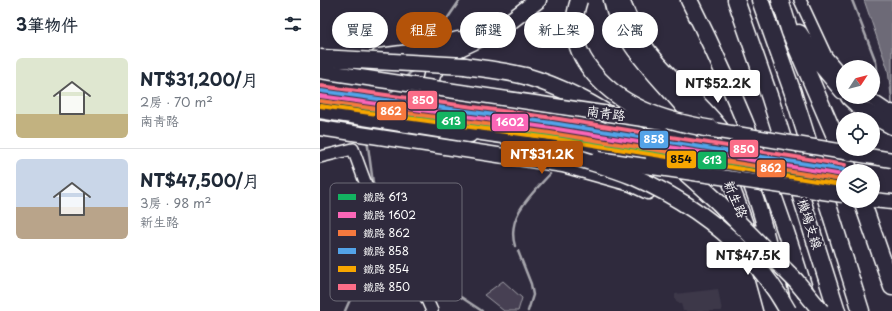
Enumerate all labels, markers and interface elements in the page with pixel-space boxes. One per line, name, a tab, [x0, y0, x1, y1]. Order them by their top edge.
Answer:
text: 3筆物件	[16, 11, 78, 37]
chip: 買屋	[332, 12, 388, 48]
chip: 租屋	[396, 12, 452, 48]
chip: 篩選	[460, 12, 516, 48]
chip: 新上架	[524, 12, 594, 48]
chip: 公寓	[602, 12, 658, 48]
icon: filters	[282, 13, 304, 35]
north arrow	[836, 60, 880, 104]
map controls	[836, 60, 880, 208]
text: NT$31,200/月	[140, 66, 259, 92]
pin: NT$52.2K	[677, 70, 759, 104]
text: NT$52.2K	[685, 73, 751, 92]
icon: home	[48, 74, 96, 122]
line badge: 850	[407, 90, 438, 110]
text: 850	[412, 91, 434, 108]
text: 2房 · 70 m²	[140, 92, 213, 111]
street label: 南青路	[585, 100, 627, 125]
line badge: 862	[376, 101, 407, 121]
text: 862	[380, 102, 402, 119]
text: 南青路	[140, 111, 179, 130]
line badge: 613	[436, 111, 466, 130]
text: 613	[441, 112, 461, 129]
button: locate	[836, 112, 880, 156]
line badge: 1602	[491, 113, 529, 132]
text: 1602	[496, 113, 524, 130]
line badge: 858	[639, 130, 669, 149]
text: 858	[644, 130, 664, 147]
line badge: 850	[729, 139, 759, 158]
text: 850	[733, 140, 755, 157]
pin: NT$31.2K	[501, 141, 583, 175]
text: NT$31.2K	[510, 144, 574, 163]
line badge: 854	[666, 150, 697, 169]
text: 854	[670, 150, 692, 167]
line badge: 613	[697, 151, 727, 170]
text: 613	[702, 151, 722, 168]
line badge: 862	[756, 159, 786, 178]
text: 862	[760, 159, 782, 176]
button: layers	[836, 164, 880, 208]
text: NT$47,500/月	[140, 167, 260, 193]
icon: home	[48, 175, 96, 223]
street label: 新生路	[720, 177, 753, 220]
legend	[330, 183, 462, 301]
text: 鐵路 613	[363, 188, 408, 205]
text: 3房 · 98 m²	[140, 193, 212, 212]
street label: 機場支線	[793, 196, 828, 252]
text: 鐵路 1602	[363, 206, 416, 223]
text: 新生路	[140, 212, 179, 231]
text: 鐵路 862	[363, 224, 410, 241]
text: 鐵路 858	[363, 242, 409, 259]
pin: NT$47.5K	[707, 242, 789, 276]
text: NT$47.5K	[716, 245, 780, 264]
text: 鐵路 854	[363, 260, 409, 277]
text: 鐵路 850	[363, 278, 410, 295]

